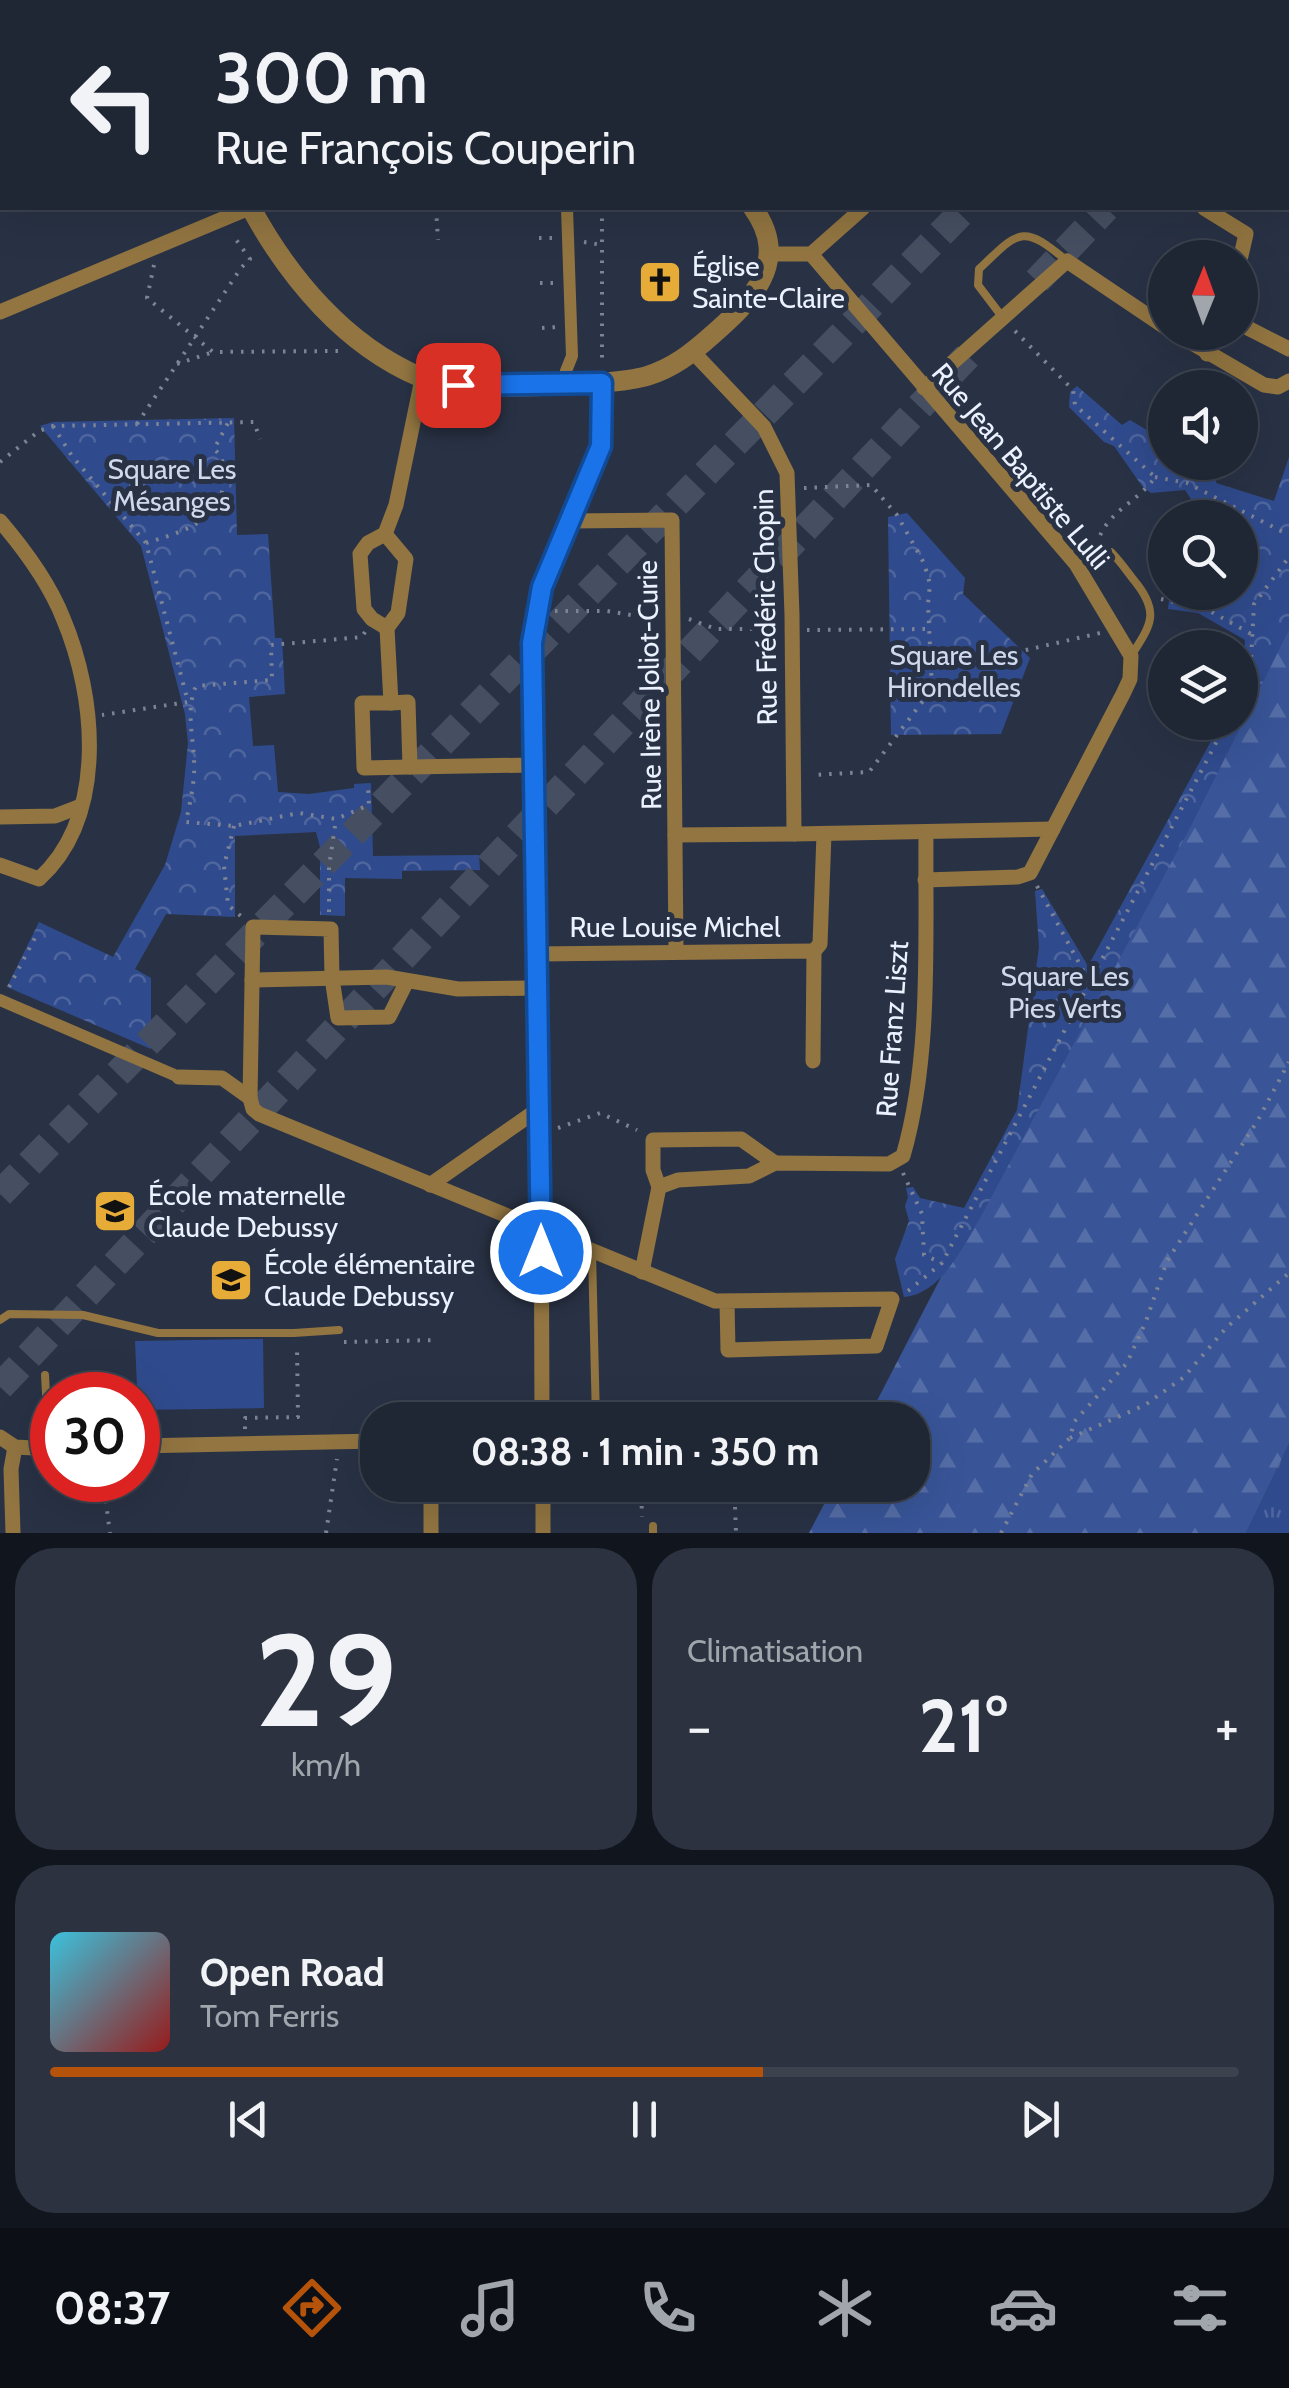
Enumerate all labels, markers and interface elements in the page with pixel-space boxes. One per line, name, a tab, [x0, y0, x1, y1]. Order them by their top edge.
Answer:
text: 300 m	[215, 35, 428, 121]
icon: left	[50, 40, 180, 170]
text: Rue François Couperin	[215, 121, 636, 175]
north arrow	[1148, 240, 1258, 350]
map controls	[1148, 240, 1258, 740]
place label: Église Sainte-Claire	[692, 249, 845, 315]
church icon: Église Sainte-Claire	[637, 259, 683, 305]
pin	[416, 343, 501, 428]
street label: Rue Jean Baptiste Lulli	[925, 356, 1117, 576]
icon: arrive	[431, 358, 486, 413]
button: sound	[1148, 370, 1258, 480]
park label: Square Les Mésanges	[108, 452, 236, 518]
street label: Rue Frédéric Chopin	[746, 488, 784, 726]
button: search	[1148, 500, 1258, 610]
street label: Rue Irène Joliot-Curie	[630, 560, 668, 810]
button: layers	[1148, 630, 1258, 740]
park label: Square Les Hirondelles	[887, 638, 1021, 704]
street label: Rue Louise Michel	[569, 910, 781, 944]
street label: Rue Franz Liszt	[869, 940, 915, 1118]
park label: Square Les Pies Verts	[1001, 959, 1129, 1025]
place label: École maternelle Claude Debussy	[148, 1178, 346, 1244]
school or university icon: École maternelle Claude Debussy	[92, 1188, 138, 1234]
position arrow	[489, 1200, 593, 1304]
place label: École élémentaire Claude Debussy	[264, 1247, 475, 1313]
school or university icon: École élémentaire Claude Debussy	[208, 1257, 254, 1303]
speed limit sign: 30	[30, 1372, 160, 1502]
text: 08:38 · 1 min · 350 m	[471, 1428, 819, 1475]
text: 29	[255, 1601, 397, 1759]
text: Climatisation	[687, 1631, 863, 1670]
text: 21°	[918, 1680, 1008, 1771]
text: −	[687, 1693, 711, 1760]
text: +	[1215, 1693, 1239, 1760]
text: km/h	[291, 1745, 361, 1784]
text: Open Road	[200, 1949, 385, 1996]
text: Tom Ferris	[200, 1996, 339, 2035]
icon: previous	[221, 2092, 276, 2147]
icon: pause	[617, 2092, 672, 2147]
icon: next	[1013, 2092, 1068, 2147]
icon: directions	[277, 2273, 347, 2343]
icon: music	[455, 2273, 525, 2343]
icon: phone	[633, 2273, 703, 2343]
icon: climate	[810, 2273, 880, 2343]
icon: car	[988, 2273, 1058, 2343]
icon: filters	[1165, 2273, 1235, 2343]
text: 08:37	[54, 2281, 170, 2335]

